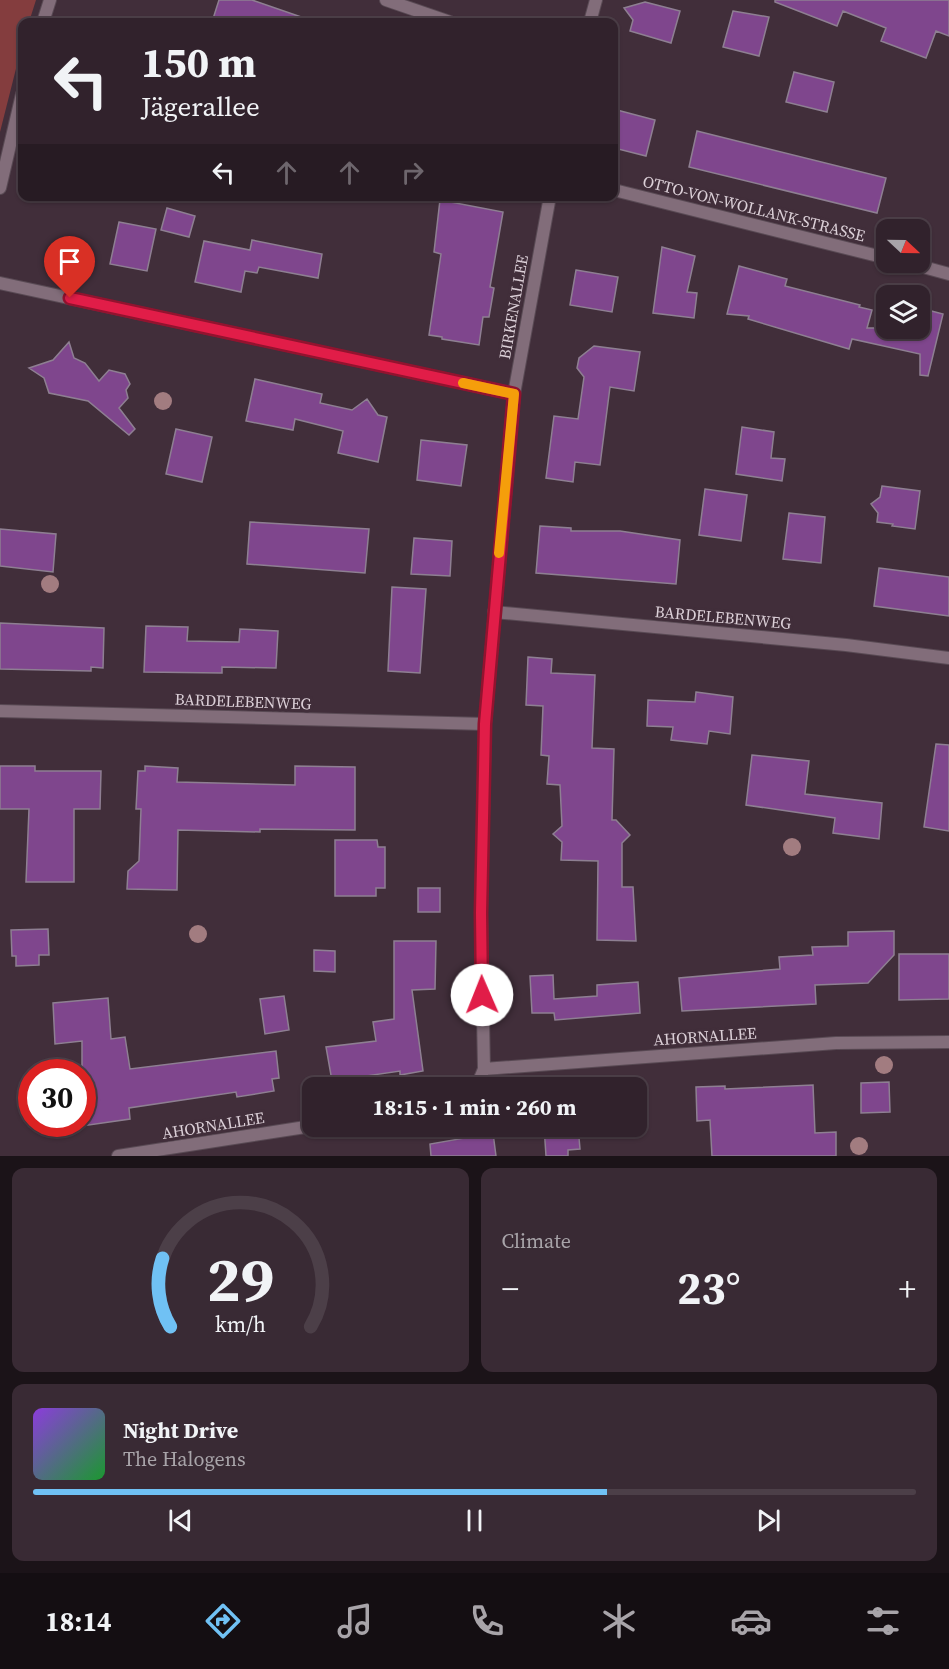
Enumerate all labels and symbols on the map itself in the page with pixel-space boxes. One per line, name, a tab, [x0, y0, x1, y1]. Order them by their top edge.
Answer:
street label: OTTO-VON-WOLLANK-STRASSE	[640, 170, 868, 246]
north arrow	[876, 219, 930, 273]
pin	[44, 236, 95, 298]
street label: BIRKENALLEE	[493, 253, 533, 361]
street label: BARDELEBENWEG	[654, 600, 792, 634]
street label: BARDELEBENWEG	[174, 688, 312, 714]
position arrow	[450, 963, 514, 1027]
street label: AHORNALLEE	[653, 1021, 758, 1051]
speed limit sign: 30	[18, 1059, 96, 1137]
street label: AHORNALLEE	[160, 1106, 266, 1144]

